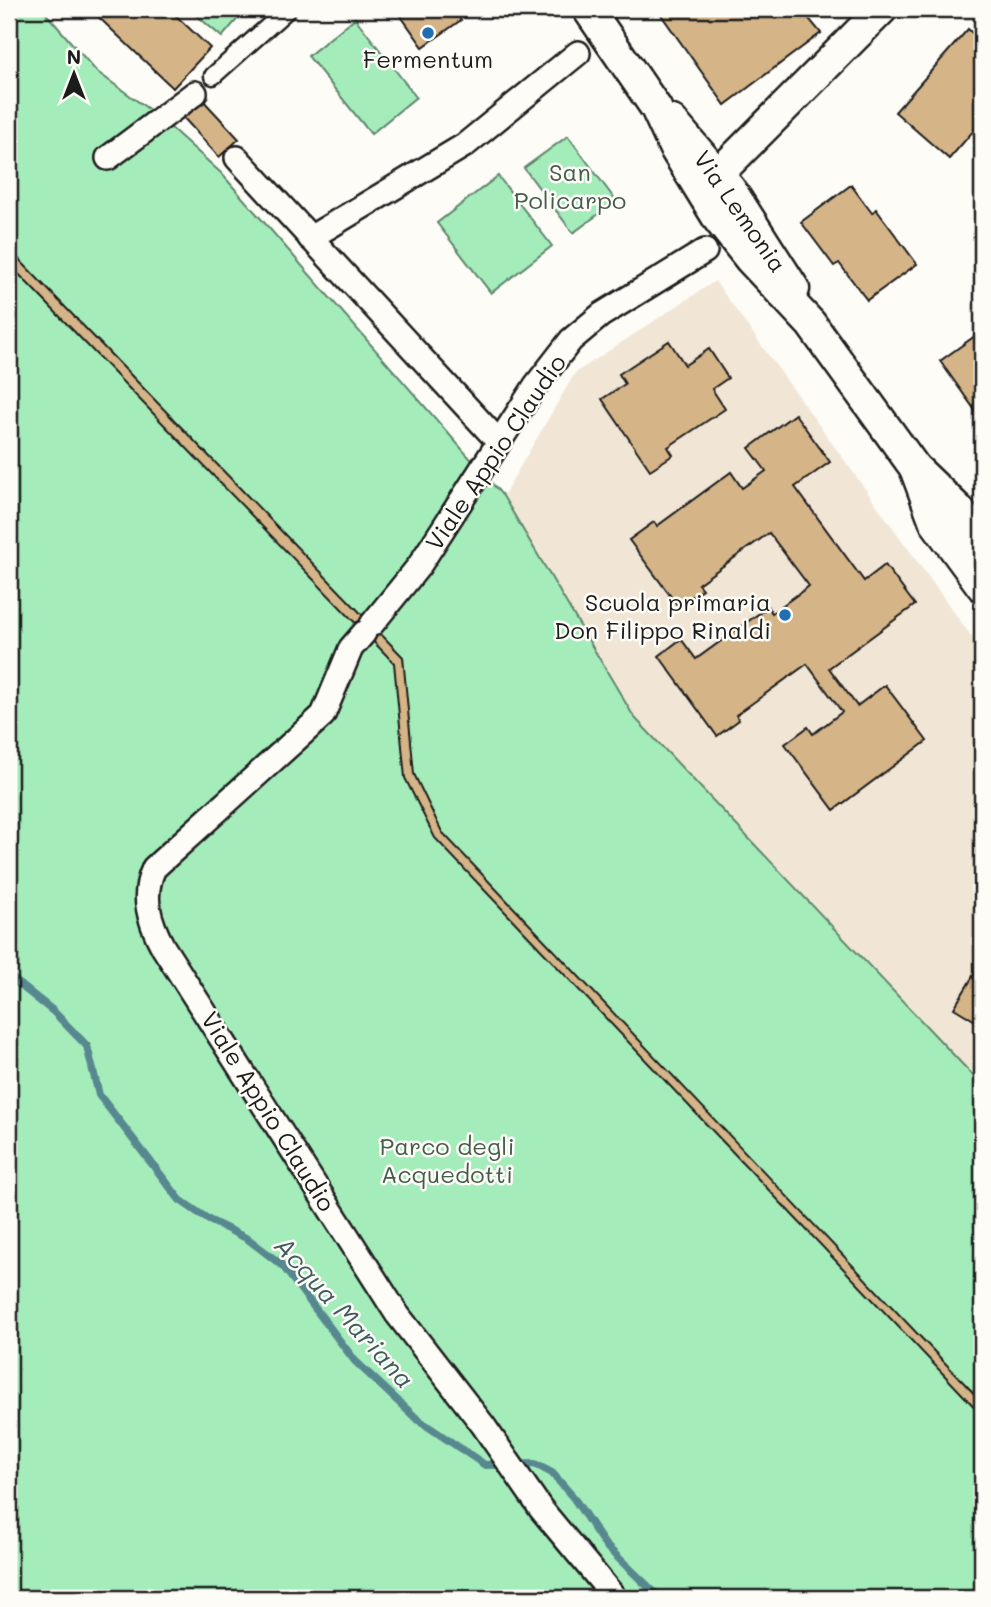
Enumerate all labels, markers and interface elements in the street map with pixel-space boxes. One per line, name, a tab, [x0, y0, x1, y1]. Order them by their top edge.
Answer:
marker: Fermentum	[420, 25, 436, 41]
north arrow	[38, 38, 108, 108]
place label: Fermentum	[363, 43, 493, 74]
text: N	[67, 44, 81, 69]
street label: Via Lemonia	[688, 144, 794, 278]
park label: San Policarpo	[514, 156, 626, 215]
street label: Viale Appio Claudio	[418, 348, 572, 556]
place label: Scuola primaria Don Filippo Rinaldi	[554, 586, 771, 645]
marker: Scuola primaria Don Filippo Rinaldi	[777, 607, 793, 623]
street label: Viale Appio Claudio	[195, 1005, 343, 1217]
park label: Parco degli Acquedotti	[379, 1130, 515, 1189]
water label: Acqua Mariana	[268, 1229, 422, 1395]

